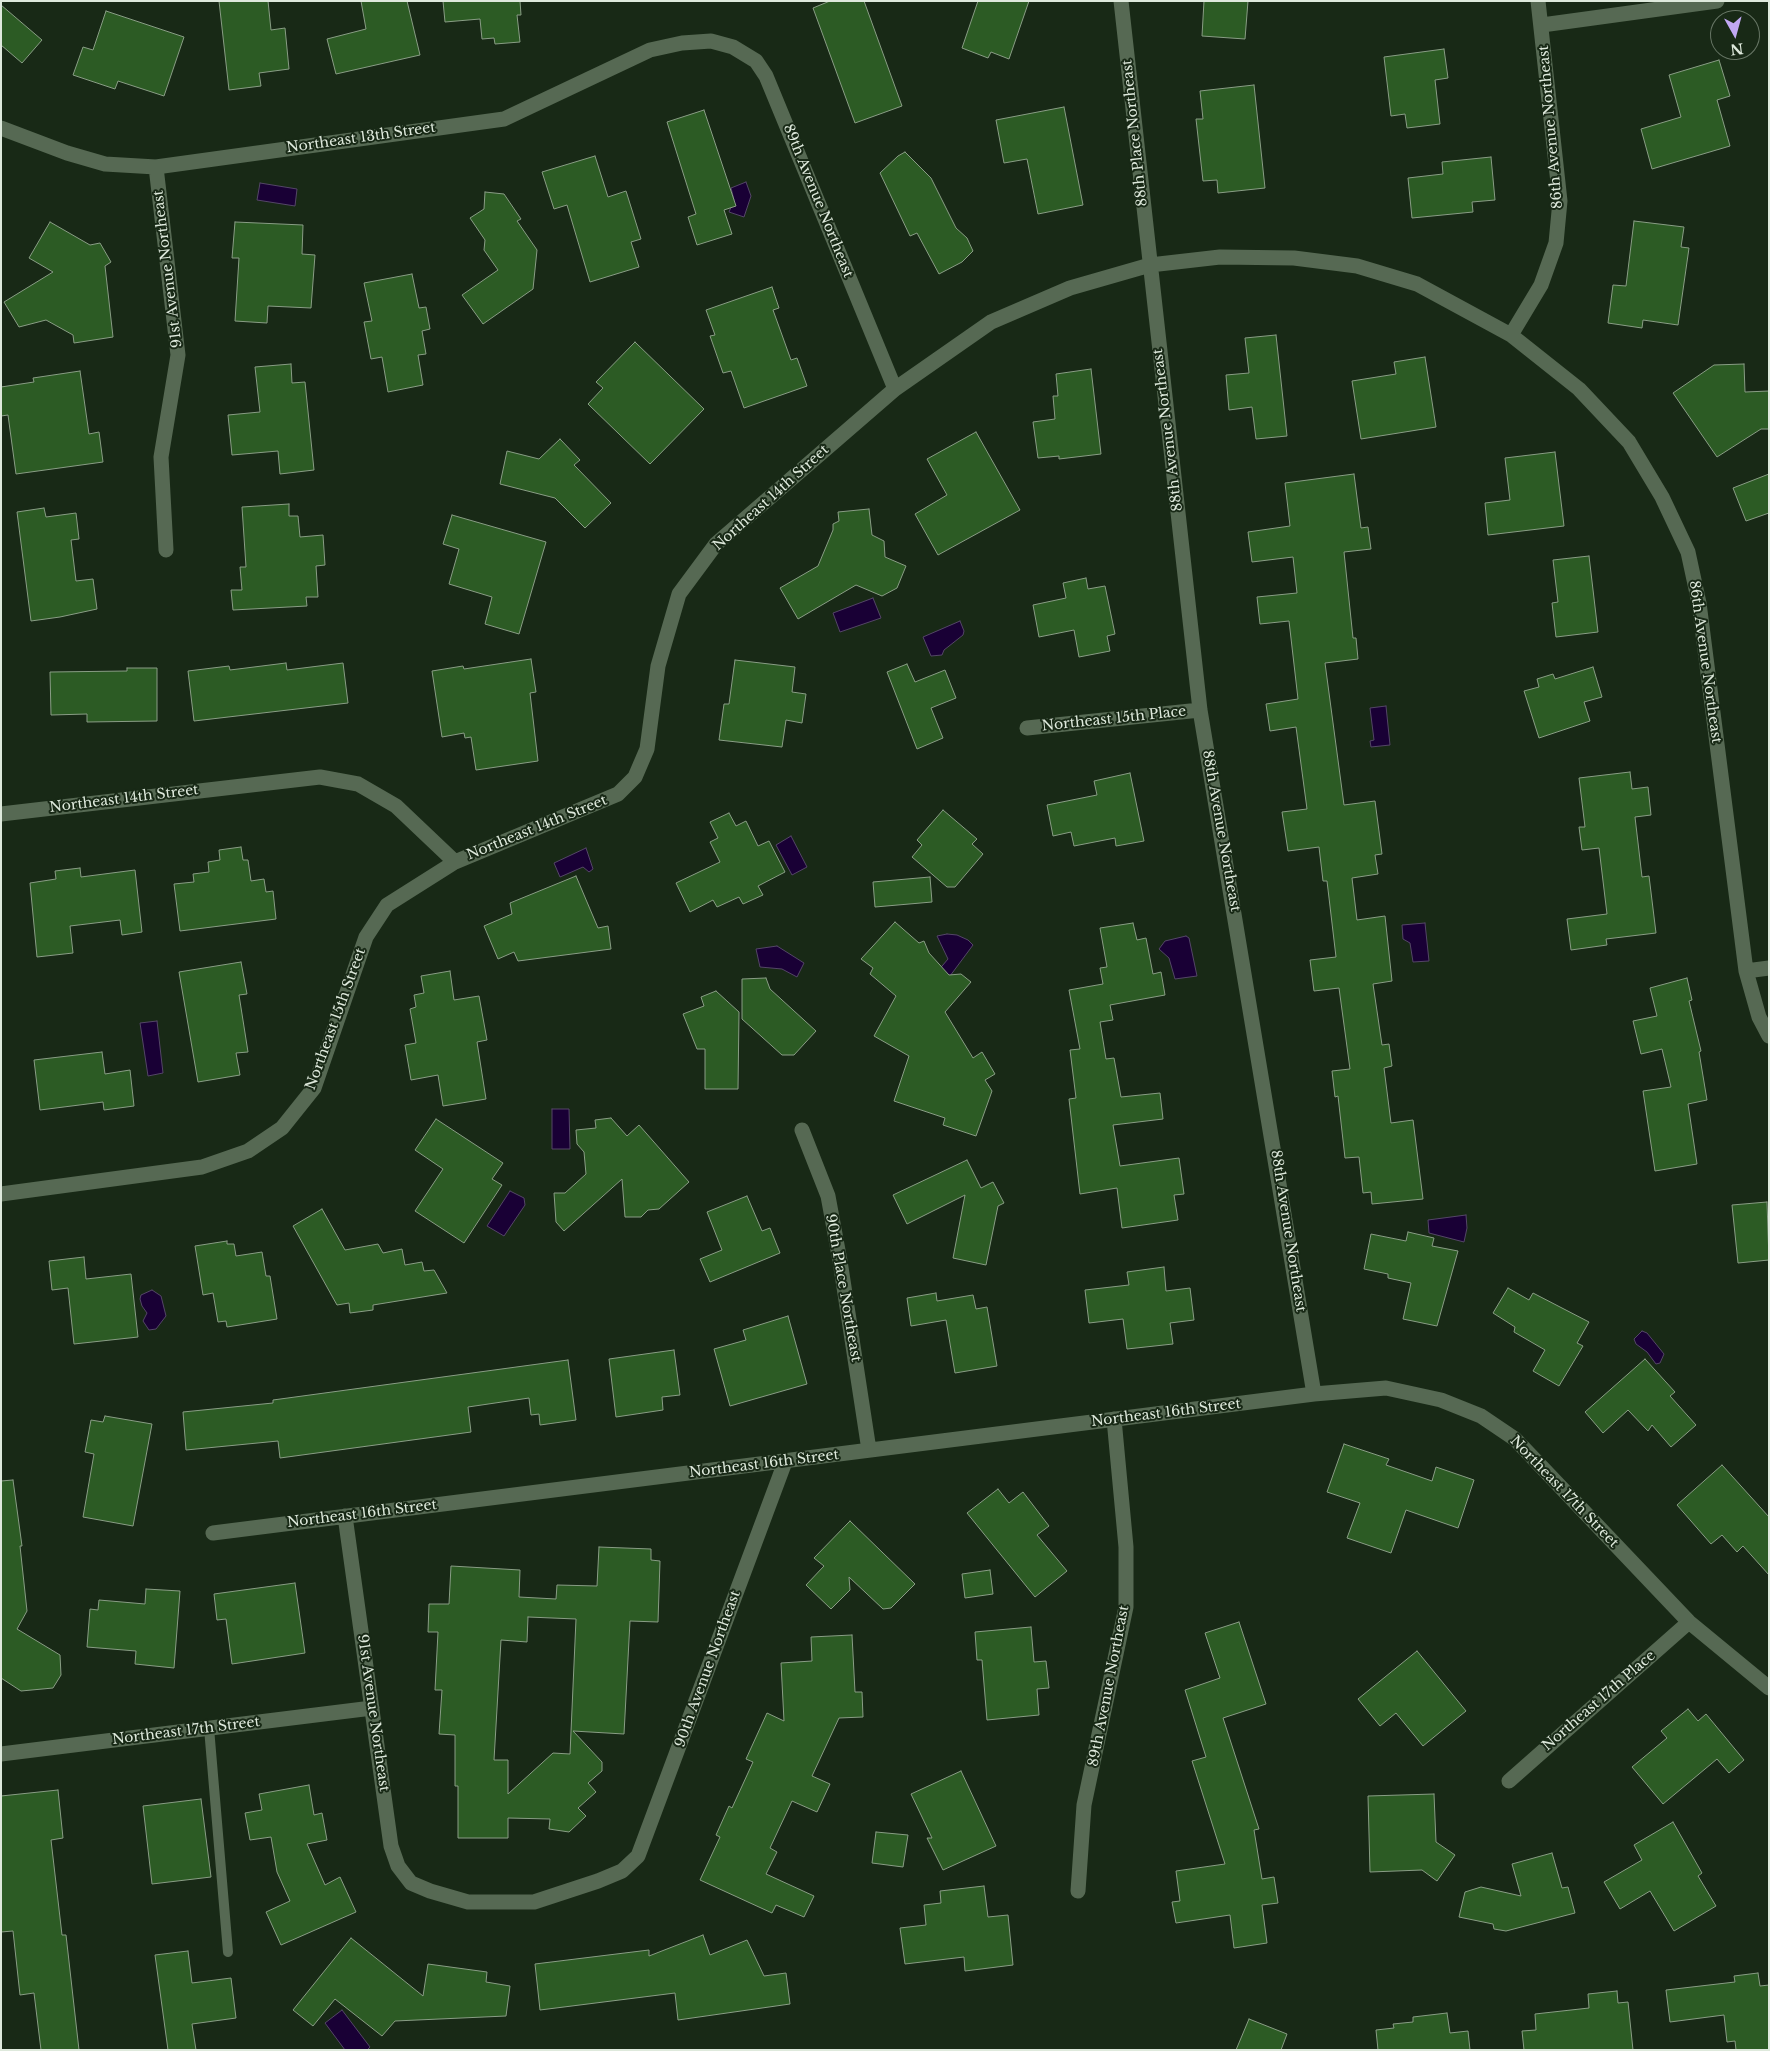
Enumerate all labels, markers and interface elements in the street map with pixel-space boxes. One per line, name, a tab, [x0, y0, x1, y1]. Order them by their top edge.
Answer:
north arrow	[1710, 10, 1760, 60]
text: N	[1729, 39, 1744, 59]
street label: 86th Avenue Northeast	[1535, 45, 1567, 209]
street label: 88th Place Northeast	[1119, 59, 1151, 207]
street label: Northeast 13th Street	[285, 119, 437, 157]
street label: 89th Avenue Northeast	[779, 122, 857, 280]
street label: 91st Avenue Northeast	[150, 189, 186, 349]
street label: 88th Avenue Northeast	[1150, 348, 1186, 512]
street label: Northeast 14th Street	[710, 442, 832, 554]
street label: 86th Avenue Northeast	[1685, 580, 1725, 744]
street label: Northeast 15th Place	[1041, 703, 1187, 735]
street label: 88th Avenue Northeast	[1199, 749, 1243, 913]
street label: Northeast 14th Street	[49, 782, 199, 816]
street label: Northeast 14th Street	[464, 792, 610, 864]
street label: Northeast 15th Street	[303, 946, 369, 1092]
street label: 88th Avenue Northeast	[1267, 1149, 1309, 1313]
street label: 90th Place Northeast	[822, 1213, 864, 1363]
street label: Northeast 16th Street	[1090, 1395, 1242, 1431]
street label: Northeast 17th Street	[1506, 1433, 1622, 1551]
street label: Northeast 16th Street	[688, 1446, 840, 1482]
street label: Northeast 16th Street	[286, 1496, 438, 1532]
street label: 90th Avenue Northeast	[672, 1588, 744, 1750]
street label: 89th Avenue Northeast	[1085, 1604, 1133, 1768]
street label: 91st Avenue Northeast	[354, 1633, 392, 1793]
street label: Northeast 17th Place	[1539, 1647, 1659, 1755]
street label: Northeast 17th Street	[111, 1714, 261, 1748]

